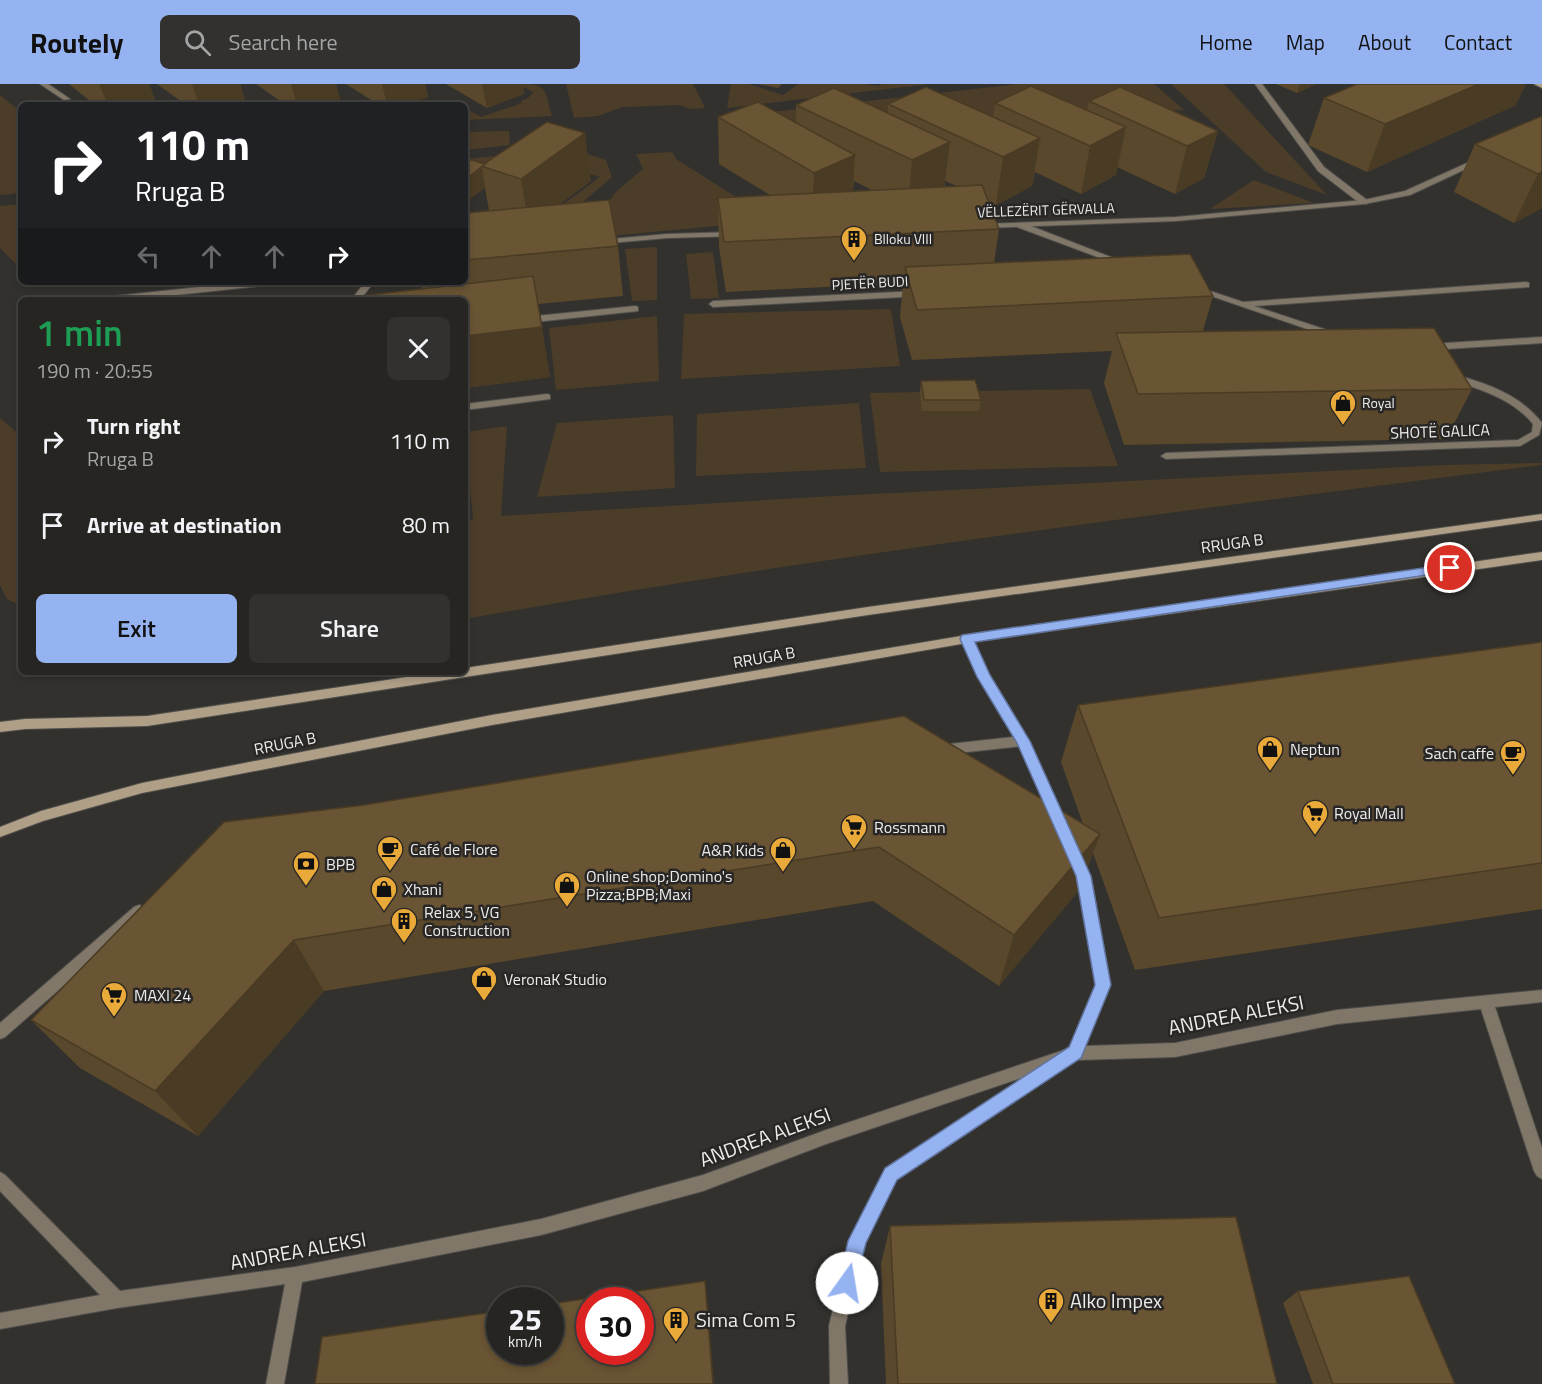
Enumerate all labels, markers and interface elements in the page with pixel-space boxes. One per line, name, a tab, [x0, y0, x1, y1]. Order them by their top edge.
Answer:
search box	[160, 15, 580, 69]
text: Routely	[30, 21, 124, 64]
text: Search here	[229, 25, 338, 59]
icon: search	[181, 26, 214, 59]
text: Home	[1199, 26, 1253, 58]
text: Map	[1286, 26, 1325, 58]
text: About	[1358, 26, 1411, 58]
text: Contact	[1444, 26, 1512, 58]
text: 110 m	[135, 112, 250, 176]
icon: right	[36, 126, 114, 204]
text: Rruga B	[135, 170, 225, 211]
street label: VËLLEZËRIT GËRVALLA	[977, 197, 1116, 222]
building icon: Blloku VIII	[839, 224, 869, 262]
place label: Blloku VIII	[874, 228, 932, 249]
icon: left	[132, 240, 165, 273]
icon: ahead	[195, 240, 228, 273]
icon: ahead	[258, 240, 291, 273]
icon: right	[321, 240, 354, 273]
street label: PJETËR BUDI	[831, 270, 909, 295]
text: 1 min	[36, 305, 123, 360]
button: close	[387, 317, 450, 380]
text: 190 m · 20:55	[36, 355, 153, 386]
shop icon: Royal	[1328, 388, 1358, 426]
place label: Royal	[1362, 392, 1395, 413]
text: Turn right	[87, 409, 181, 443]
street label: SHOTË GALICA	[1390, 417, 1491, 445]
text: 110 m	[390, 424, 450, 458]
icon: right	[36, 425, 69, 458]
text: Rruga B	[87, 443, 154, 474]
text: Arrive at destination	[87, 508, 282, 542]
text: 80 m	[402, 508, 450, 542]
icon: arrive	[36, 509, 69, 542]
street label: RRUGA B	[1199, 527, 1265, 559]
pin	[1424, 542, 1475, 593]
icon: arrive	[1433, 551, 1466, 584]
button: Exit	[36, 594, 237, 663]
button: Share	[249, 594, 450, 663]
street label: RRUGA B	[731, 640, 797, 674]
street label: RRUGA B	[252, 725, 318, 761]
shop icon: Neptun	[1255, 734, 1285, 772]
place label: Neptun	[1290, 737, 1340, 761]
cafe icon: Sach caffe	[1498, 738, 1528, 776]
place label: Sach caffe	[1425, 741, 1494, 765]
supermarket icon: Royal Mall	[1300, 798, 1330, 836]
place label: Royal Mall	[1334, 801, 1404, 825]
supermarket icon: Rossmann	[839, 812, 869, 850]
place label: Rossmann	[874, 815, 946, 839]
cafe icon: Café de Flore	[375, 834, 405, 872]
shop icon: A&R Kids	[768, 835, 798, 873]
place label: Café de Flore	[410, 837, 498, 861]
place label: A&R Kids	[702, 838, 764, 862]
bank icon: BPB	[291, 849, 321, 887]
place label: BPB	[326, 852, 355, 876]
place label: Online shop;Domino's Pizza;BPB;Maxi	[586, 864, 733, 906]
shop icon: Online shop;Domino's Pizza;BPB;Maxi	[552, 870, 582, 908]
shop icon: Xhani	[369, 874, 399, 912]
place label: Xhani	[404, 877, 442, 901]
place label: Relax 5, VG Construction	[424, 900, 510, 942]
building icon: Relax 5, VG Construction	[389, 906, 419, 944]
shop icon: VeronaK Studio	[469, 964, 499, 1002]
place label: VeronaK Studio	[504, 967, 607, 991]
supermarket icon: MAXI 24	[99, 980, 129, 1018]
place label: MAXI 24	[134, 983, 191, 1007]
street label: ANDREA ALEKSI	[1165, 986, 1306, 1043]
street label: ANDREA ALEKSI	[695, 1098, 835, 1175]
street label: ANDREA ALEKSI	[227, 1223, 368, 1278]
position arrow	[815, 1251, 879, 1315]
place label: Alko Impex	[1070, 1285, 1162, 1316]
building icon: Alko Impex	[1036, 1286, 1066, 1324]
speed limit sign: 30	[576, 1287, 654, 1365]
text: 25	[508, 1296, 542, 1342]
place label: Sima Com 5	[696, 1304, 796, 1335]
building icon: Sima Com 5	[661, 1305, 691, 1343]
text: km/h	[508, 1330, 542, 1353]

